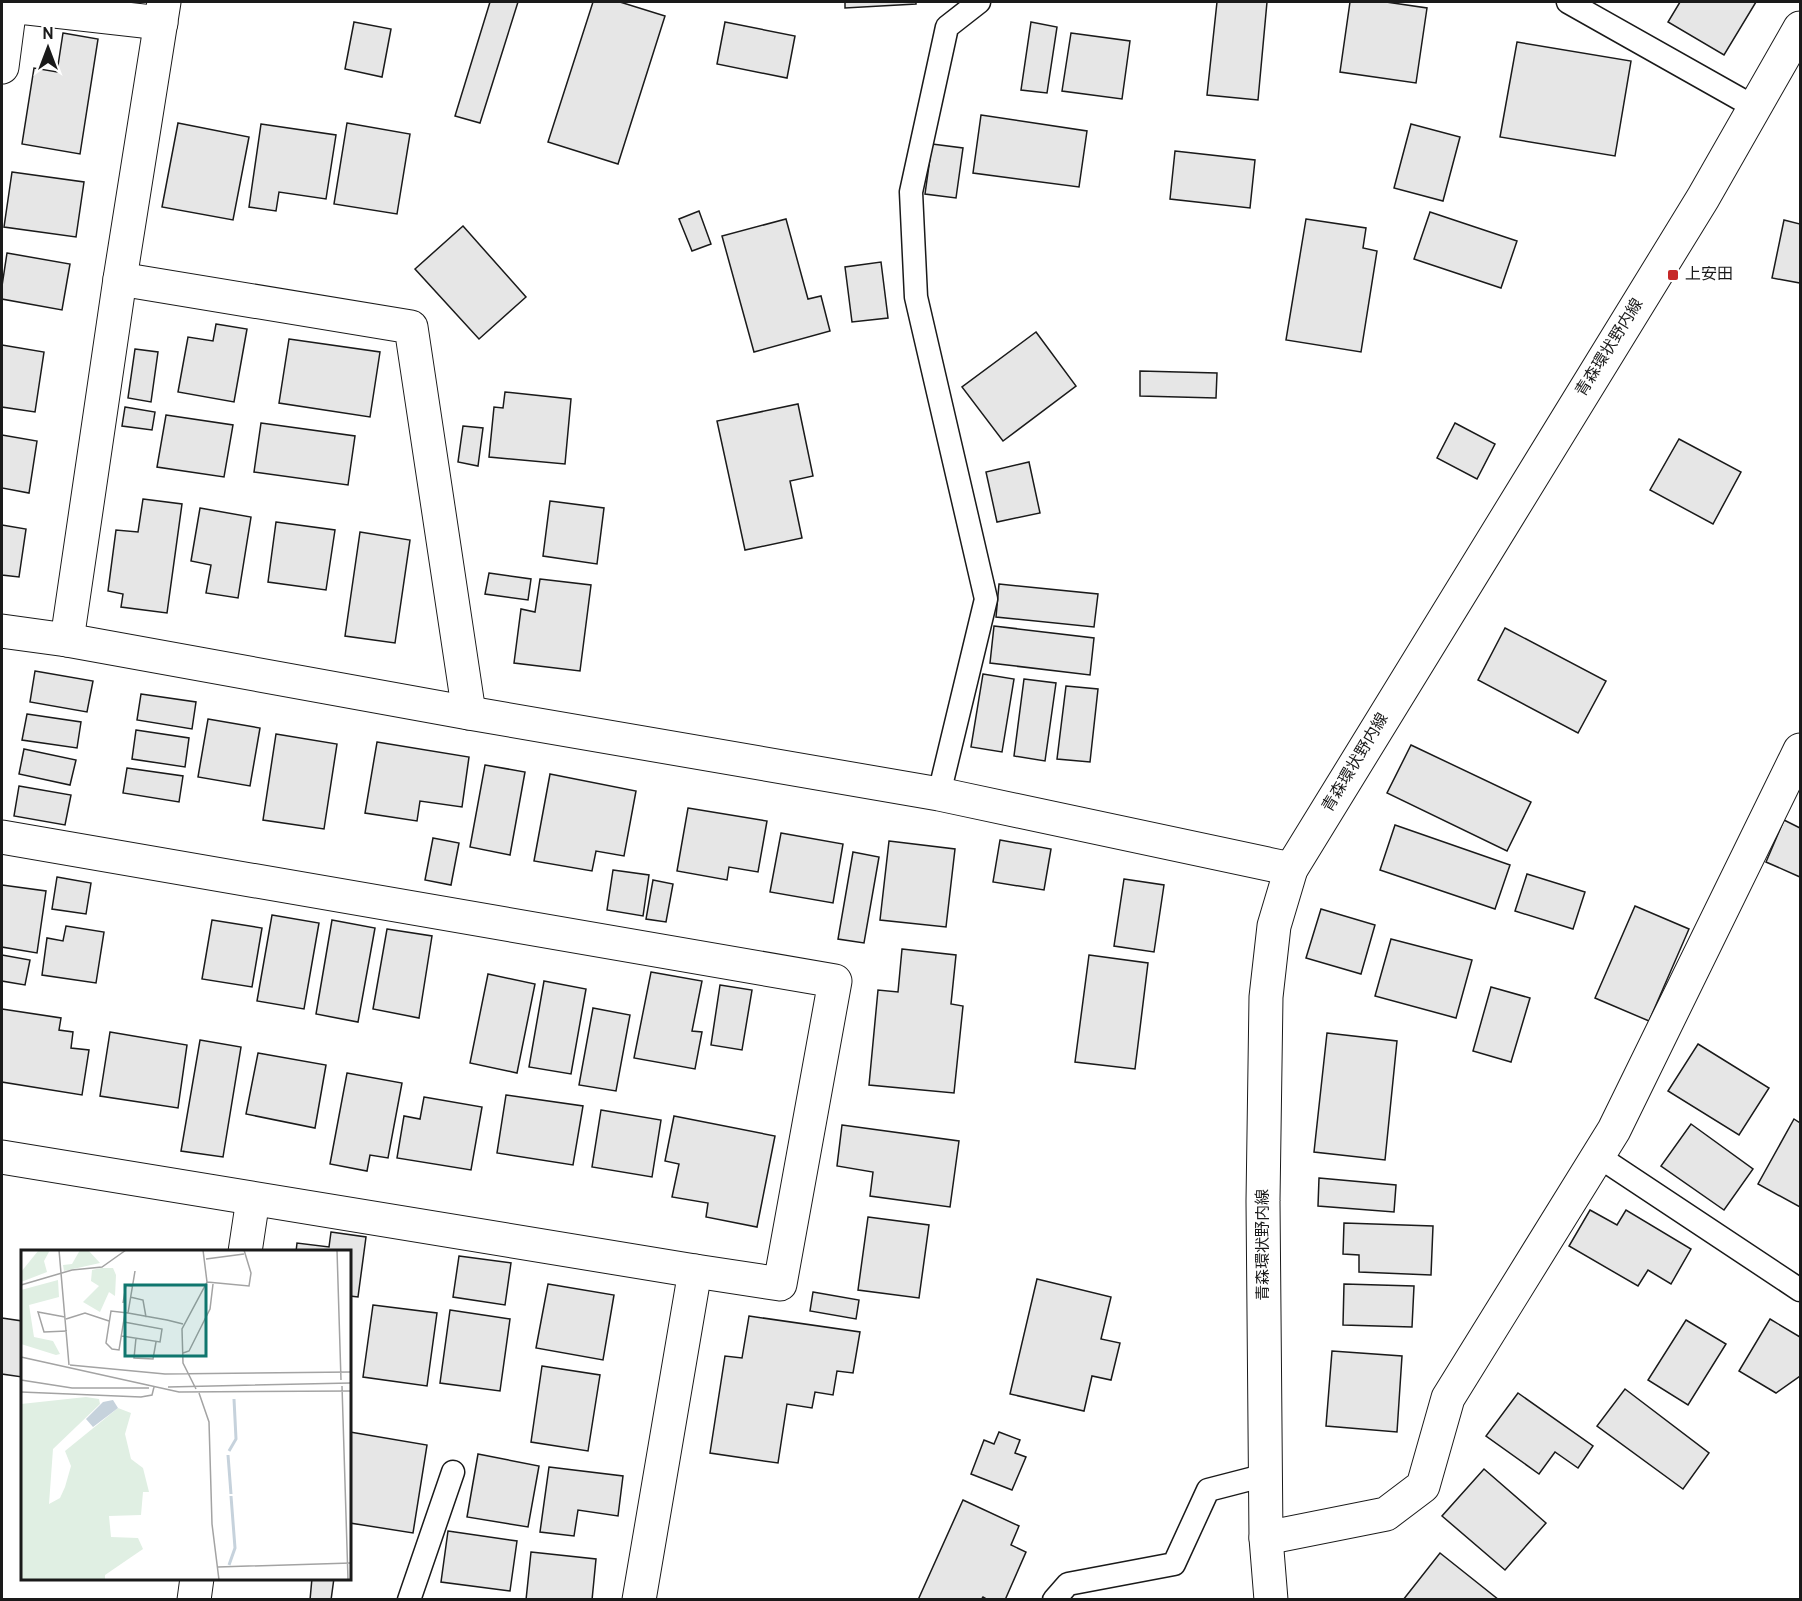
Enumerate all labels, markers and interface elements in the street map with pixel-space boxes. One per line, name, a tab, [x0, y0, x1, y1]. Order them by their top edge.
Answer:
north arrow	[18, 18, 78, 78]
text: N	[42, 25, 54, 45]
place label: 上安田	[1685, 265, 1733, 285]
marker: 上安田	[1666, 268, 1680, 282]
street label: 青森環状野内線	[1572, 295, 1648, 401]
street label: 青森環状野内線	[1319, 710, 1393, 816]
street label: 青森環状野内線	[1254, 1189, 1274, 1301]
inset map	[21, 1250, 351, 1580]

